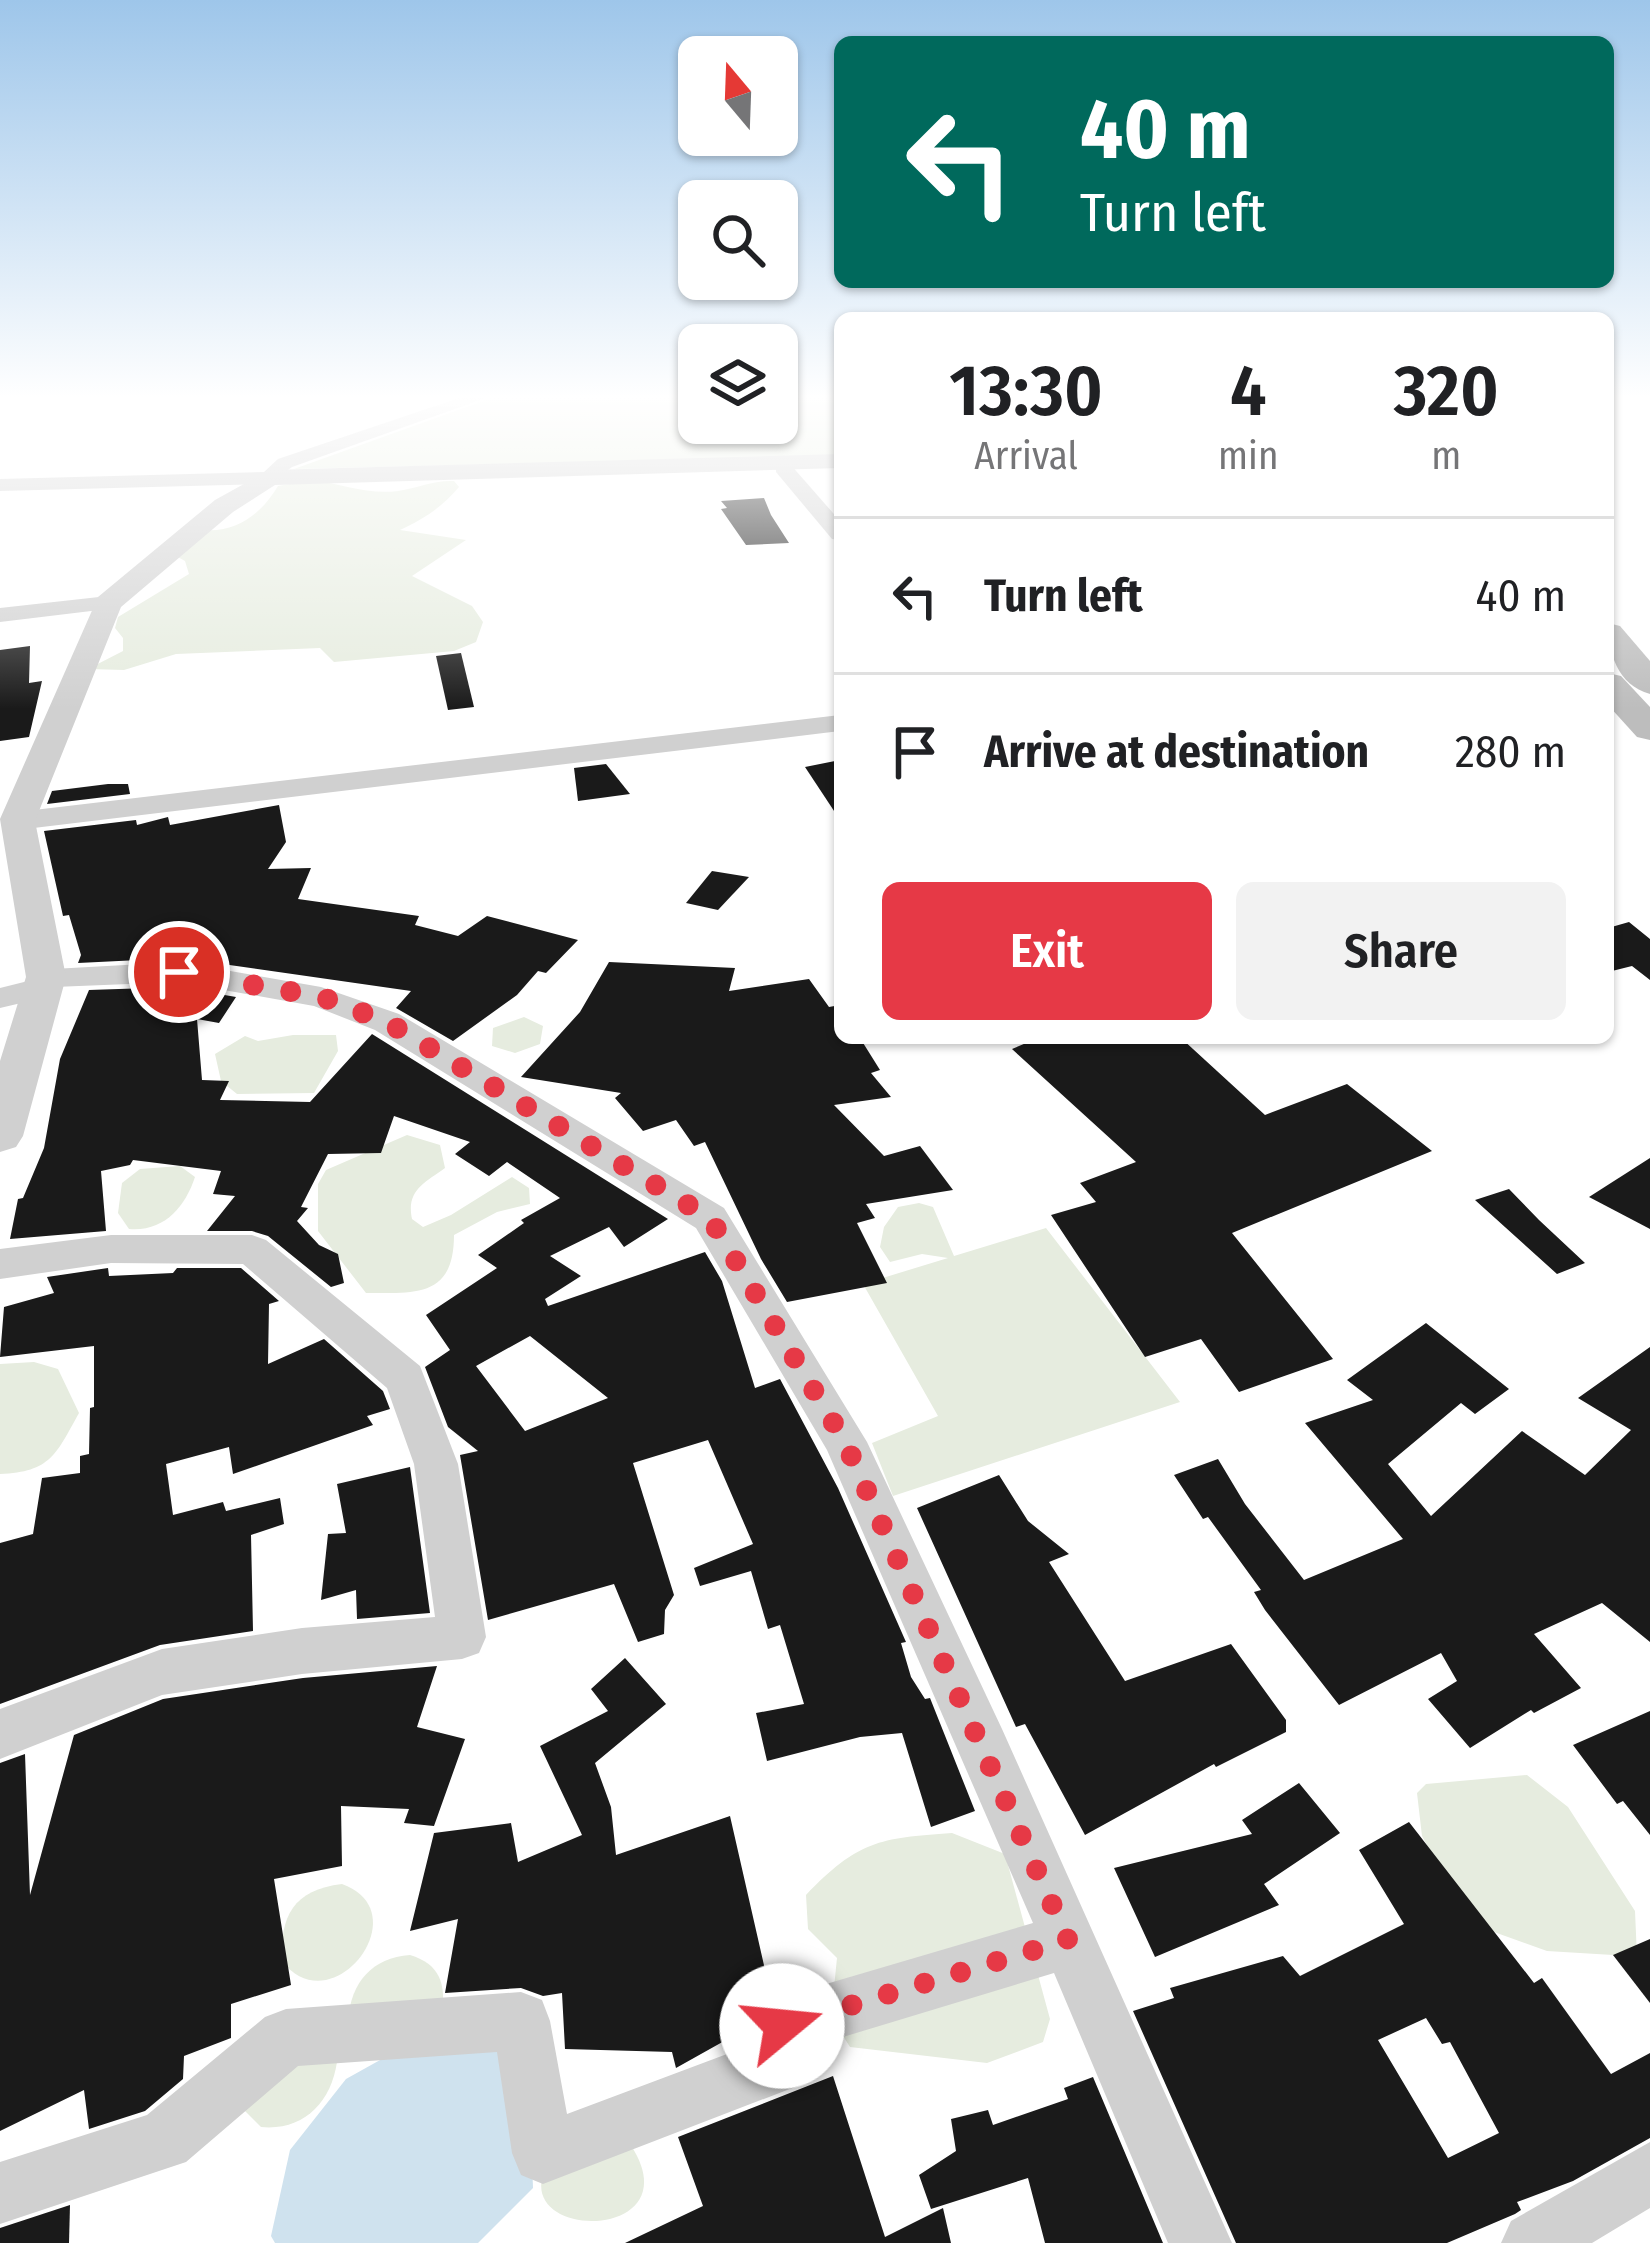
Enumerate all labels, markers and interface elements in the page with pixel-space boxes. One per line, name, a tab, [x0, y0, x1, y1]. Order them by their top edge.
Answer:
north arrow	[678, 36, 798, 156]
map controls	[678, 36, 798, 444]
text: 40 m	[1080, 79, 1251, 180]
icon: left	[882, 84, 1038, 240]
button: search	[678, 180, 798, 300]
text: Turn left	[1080, 181, 1266, 245]
button: layers	[678, 324, 798, 444]
text: 13:30	[949, 348, 1103, 434]
text: 4	[1230, 348, 1267, 434]
text: 320	[1394, 348, 1499, 434]
text: Arrival	[974, 433, 1078, 479]
text: min	[1218, 433, 1278, 479]
text: m	[1431, 433, 1461, 479]
icon: left	[882, 563, 948, 629]
text: Turn left	[984, 569, 1143, 623]
text: 40 m	[1476, 569, 1566, 623]
icon: arrive	[882, 719, 948, 785]
text: Arrive at destination	[984, 725, 1369, 779]
text: 280 m	[1455, 725, 1566, 779]
button: Exit	[882, 882, 1212, 1020]
button: Share	[1236, 882, 1566, 1020]
pin	[128, 921, 230, 1023]
icon: arrive	[146, 939, 212, 1005]
position arrow	[719, 1963, 845, 2089]

